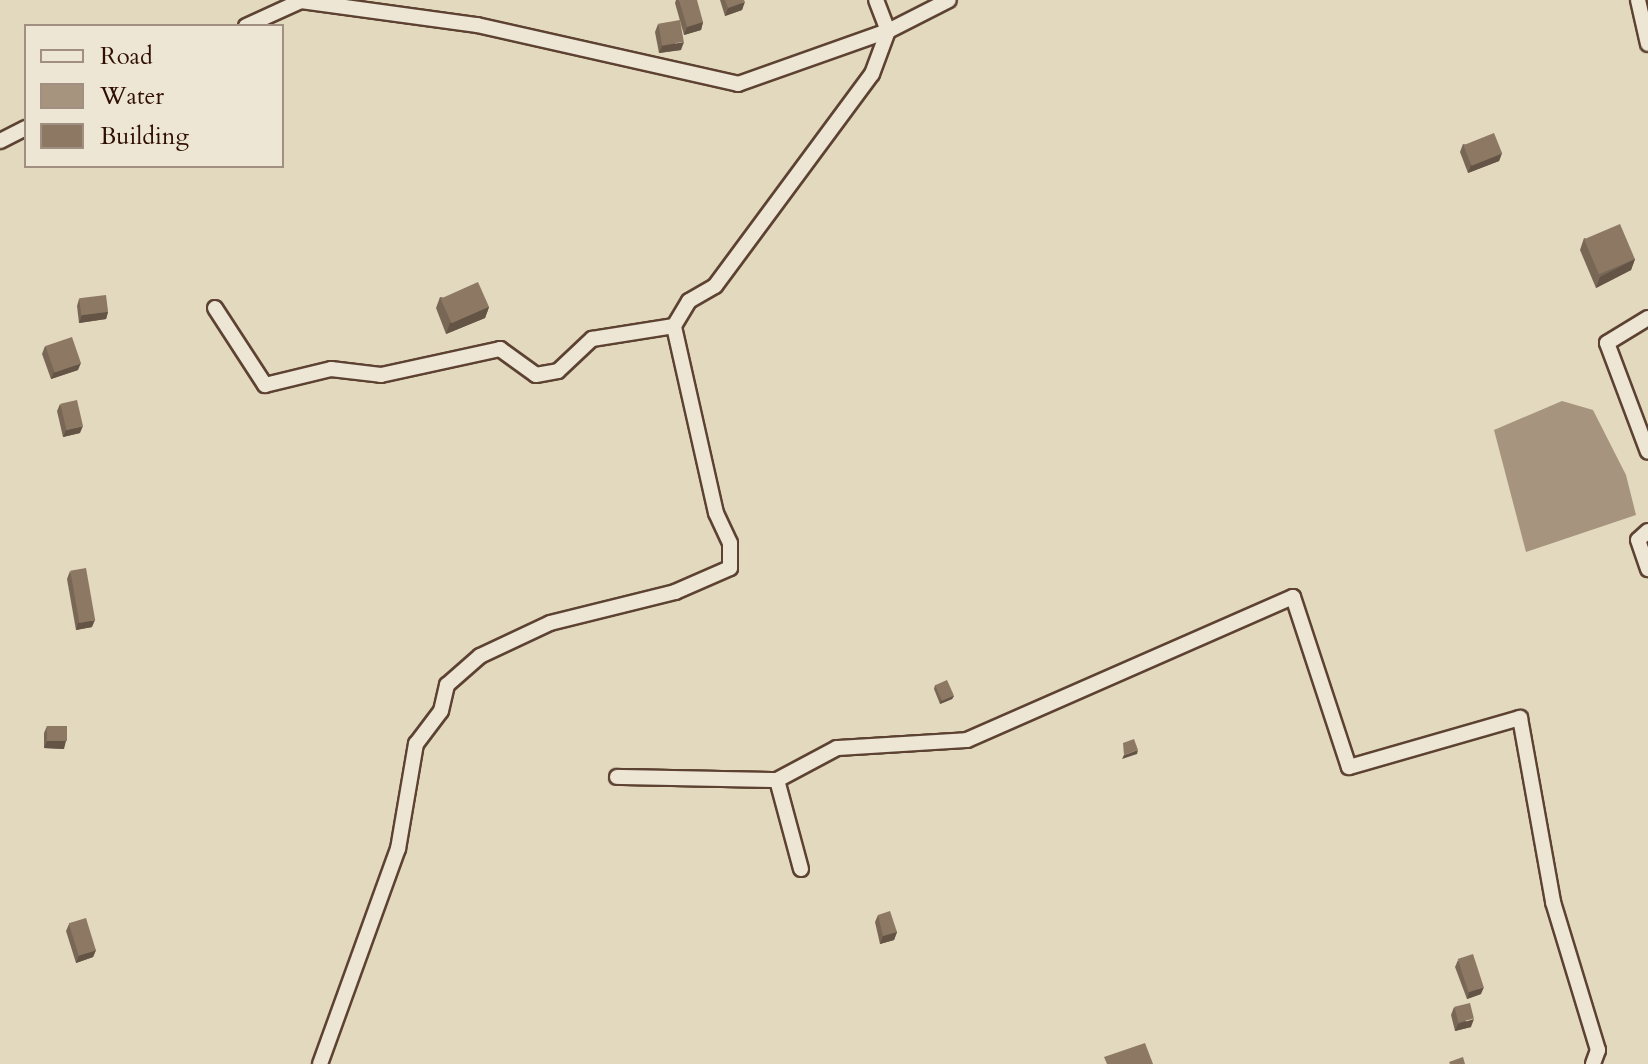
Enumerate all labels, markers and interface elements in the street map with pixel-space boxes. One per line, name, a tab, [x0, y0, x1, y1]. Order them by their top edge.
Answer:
legend	[24, 24, 284, 168]
text: Road	[100, 40, 153, 73]
text: Water	[100, 80, 164, 113]
text: Building	[100, 120, 189, 153]

